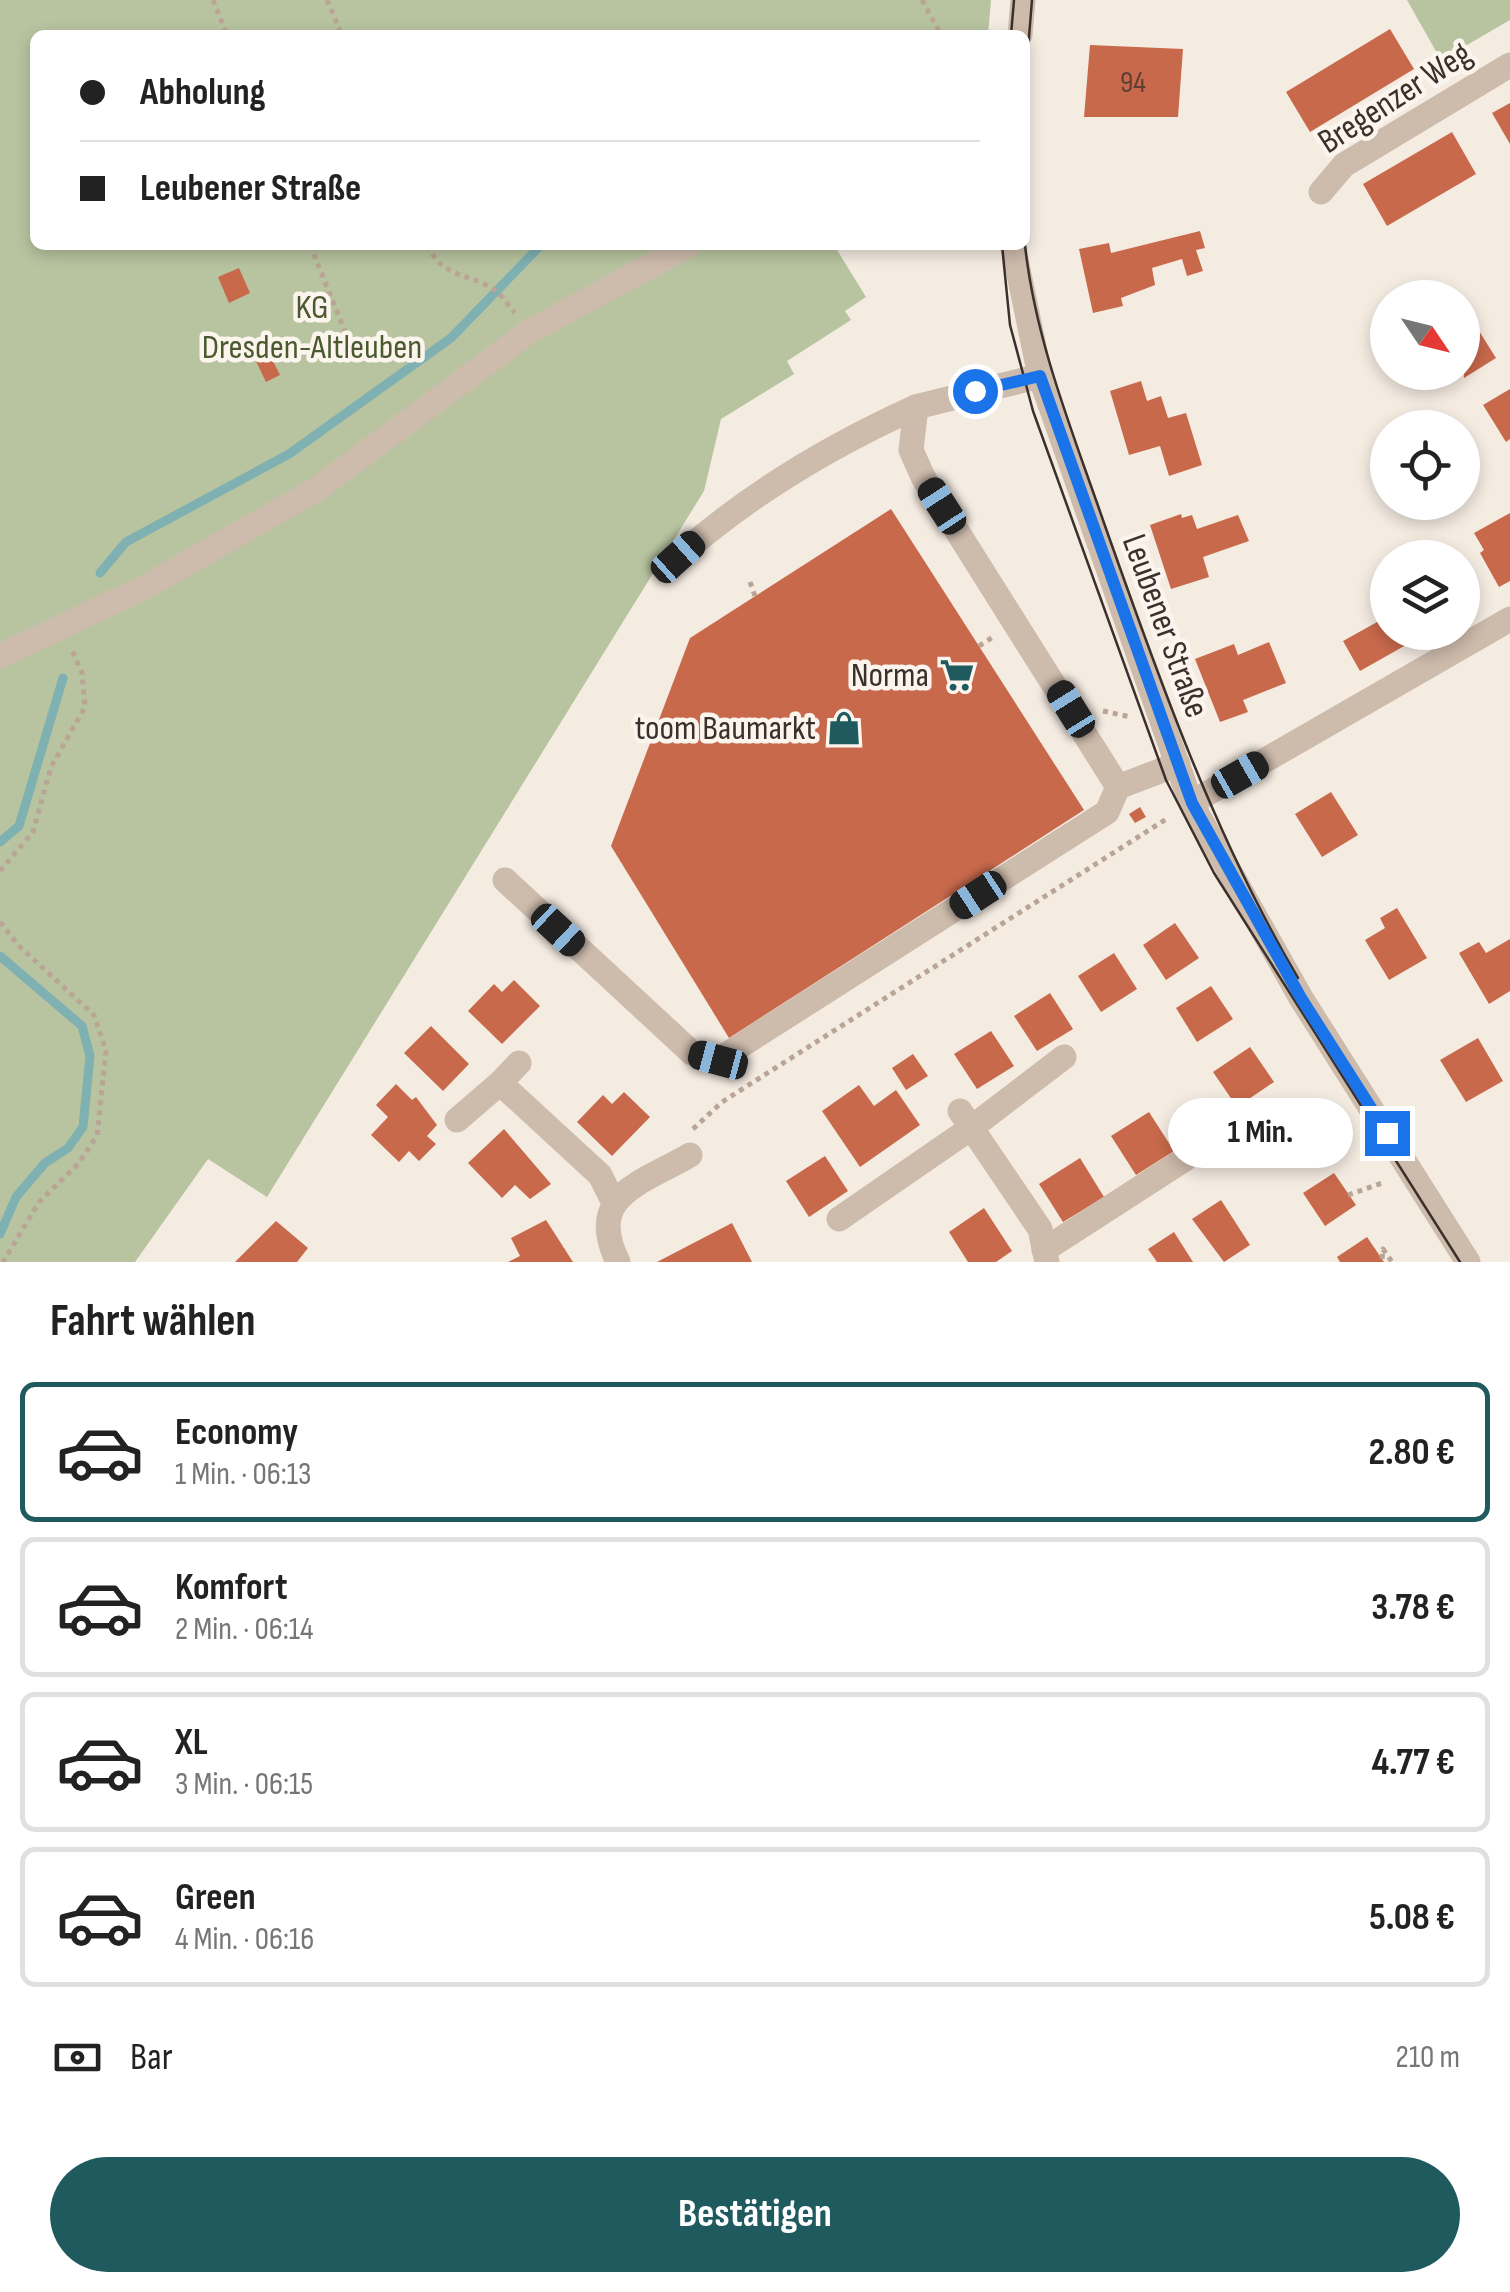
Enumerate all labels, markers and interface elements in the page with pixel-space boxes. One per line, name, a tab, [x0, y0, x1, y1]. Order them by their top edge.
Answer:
street label: Bregenzer Weg	[1310, 33, 1480, 163]
house number: 94	[1120, 65, 1146, 101]
text: Abholung	[140, 70, 266, 115]
text: Leubener Straße	[140, 166, 361, 211]
north arrow	[1370, 280, 1480, 390]
map controls	[1370, 280, 1480, 650]
park label: KG Dresden-Altleuben	[202, 286, 422, 369]
route start	[953, 369, 998, 414]
button: locate	[1370, 410, 1480, 520]
car	[913, 473, 971, 539]
car	[646, 526, 710, 588]
street label: Leubener Straße	[1112, 528, 1218, 724]
button: layers	[1370, 540, 1480, 650]
place label: Norma	[851, 654, 929, 697]
supermarket icon: Norma	[938, 656, 976, 694]
car	[1042, 676, 1100, 742]
place label: toom Baumarkt	[635, 707, 816, 750]
shop icon: toom Baumarkt	[825, 709, 863, 747]
car	[1207, 747, 1273, 803]
car	[945, 866, 1011, 924]
car	[526, 899, 590, 961]
car	[685, 1038, 751, 1082]
callout: 1 Min.	[1167, 1098, 1352, 1168]
route end	[1365, 1111, 1410, 1156]
text: 1 Min.	[1228, 1113, 1293, 1152]
text: Fahrt wählen	[50, 1294, 256, 1349]
icon: car	[55, 1407, 145, 1497]
text: Economy	[175, 1410, 298, 1455]
text: 2.80 €	[1368, 1430, 1455, 1475]
text: 1 Min. · 06:13	[175, 1455, 311, 1494]
icon: car	[55, 1562, 145, 1652]
text: Komfort	[175, 1565, 287, 1610]
text: 3.78 €	[1371, 1585, 1455, 1630]
text: 2 Min. · 06:14	[175, 1610, 313, 1649]
icon: car	[55, 1717, 145, 1807]
text: XL	[175, 1720, 208, 1765]
text: 4.77 €	[1371, 1740, 1455, 1785]
text: 3 Min. · 06:15	[175, 1765, 313, 1804]
icon: car	[55, 1872, 145, 1962]
text: Green	[175, 1875, 256, 1920]
text: 5.08 €	[1369, 1895, 1455, 1940]
text: 4 Min. · 06:16	[175, 1920, 314, 1959]
icon: cash	[50, 2030, 105, 2085]
text: Bar	[130, 2035, 173, 2080]
text: 210 m	[1396, 2038, 1460, 2077]
button: Bestätigen	[50, 2157, 1460, 2272]

